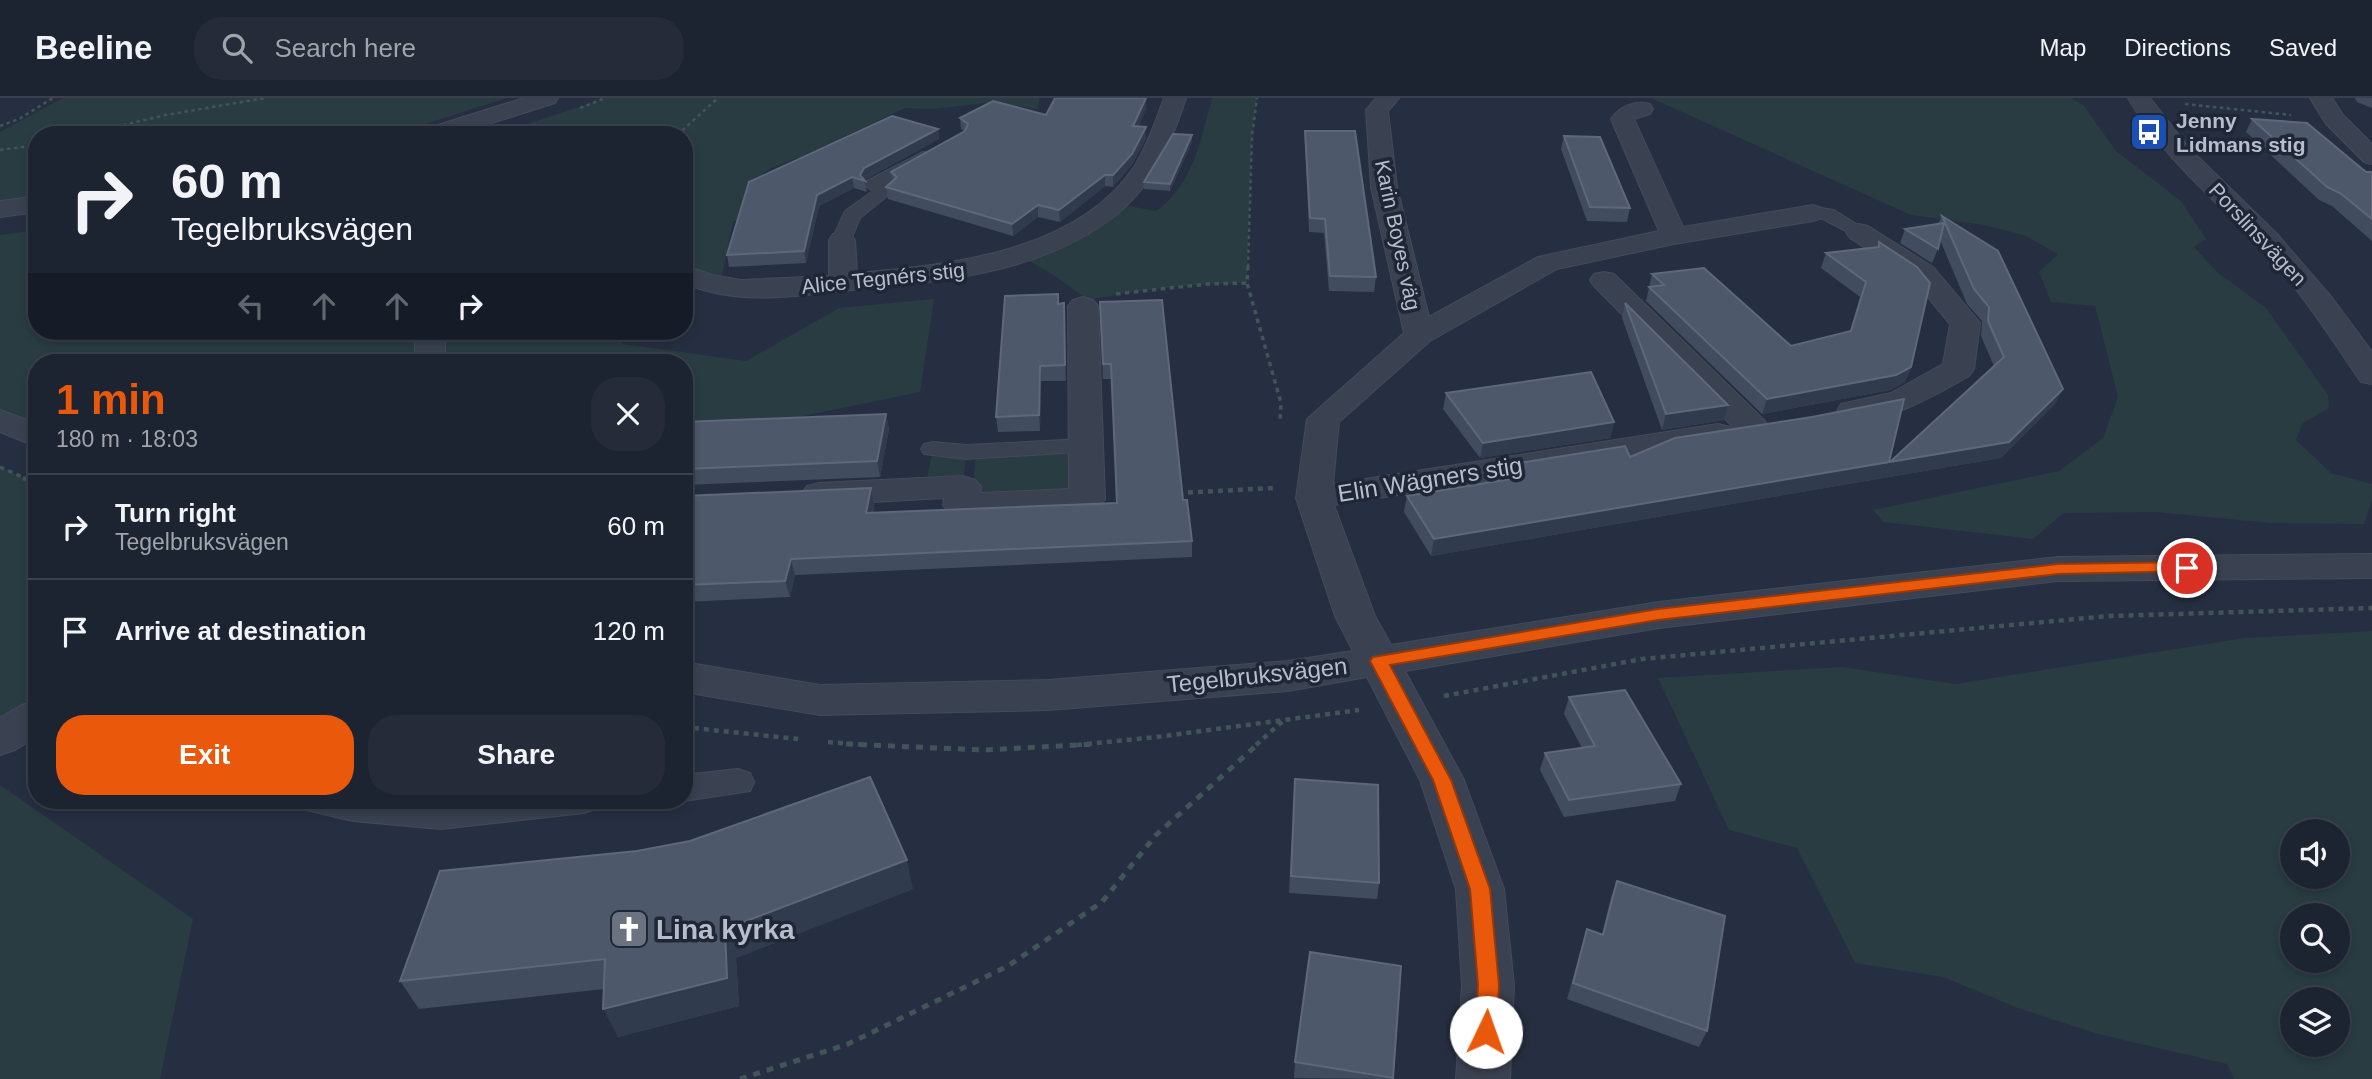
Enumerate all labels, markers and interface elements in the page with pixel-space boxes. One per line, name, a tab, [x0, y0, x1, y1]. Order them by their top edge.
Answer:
search box	[194, 17, 684, 80]
text: Beeline	[35, 29, 152, 66]
icon: search	[218, 29, 256, 67]
text: Search here	[274, 33, 416, 63]
text: Map	[2040, 34, 2086, 61]
text: Directions	[2124, 34, 2231, 61]
text: Saved	[2269, 34, 2337, 61]
place label: Jenny Lidmans stig	[2176, 109, 2306, 156]
bus stop icon: Jenny Lidmans stig	[2128, 111, 2170, 153]
icon: right	[56, 154, 147, 245]
text: 60 m	[171, 154, 283, 208]
street label: Karin Boyes väg	[1371, 158, 1425, 312]
street label: Porslinsvägen	[2205, 178, 2311, 290]
text: Tegelbruksvägen	[171, 211, 413, 247]
street label: Alice Tegnérs stig	[800, 258, 966, 298]
icon: left	[232, 287, 270, 325]
icon: ahead	[305, 287, 343, 325]
icon: ahead	[378, 287, 416, 325]
icon: right	[451, 287, 489, 325]
text: 1 min	[56, 376, 166, 423]
button: close	[591, 377, 665, 451]
text: 180 m · 18:03	[56, 426, 198, 452]
street label: Elin Wägners stig	[1336, 451, 1524, 507]
text: Turn right	[115, 498, 236, 528]
icon: right	[56, 508, 94, 546]
text: 60 m	[607, 511, 665, 541]
text: Tegelbruksvägen	[115, 529, 289, 555]
pin	[2157, 538, 2217, 598]
icon: arrive	[2168, 549, 2206, 587]
icon: arrive	[56, 613, 94, 651]
text: Arrive at destination	[115, 616, 366, 646]
text: 120 m	[593, 616, 665, 646]
street label: Tegelbruksvägen	[1165, 652, 1349, 698]
button: Exit	[56, 715, 354, 795]
button: Share	[368, 715, 665, 795]
map controls	[2280, 819, 2350, 1057]
button: sound	[2280, 819, 2350, 889]
button: search	[2280, 903, 2350, 973]
church icon: Lina kyrka	[608, 908, 650, 950]
place label: Lina kyrka	[656, 914, 795, 945]
button: layers	[2280, 987, 2350, 1057]
position arrow	[1449, 995, 1523, 1069]

